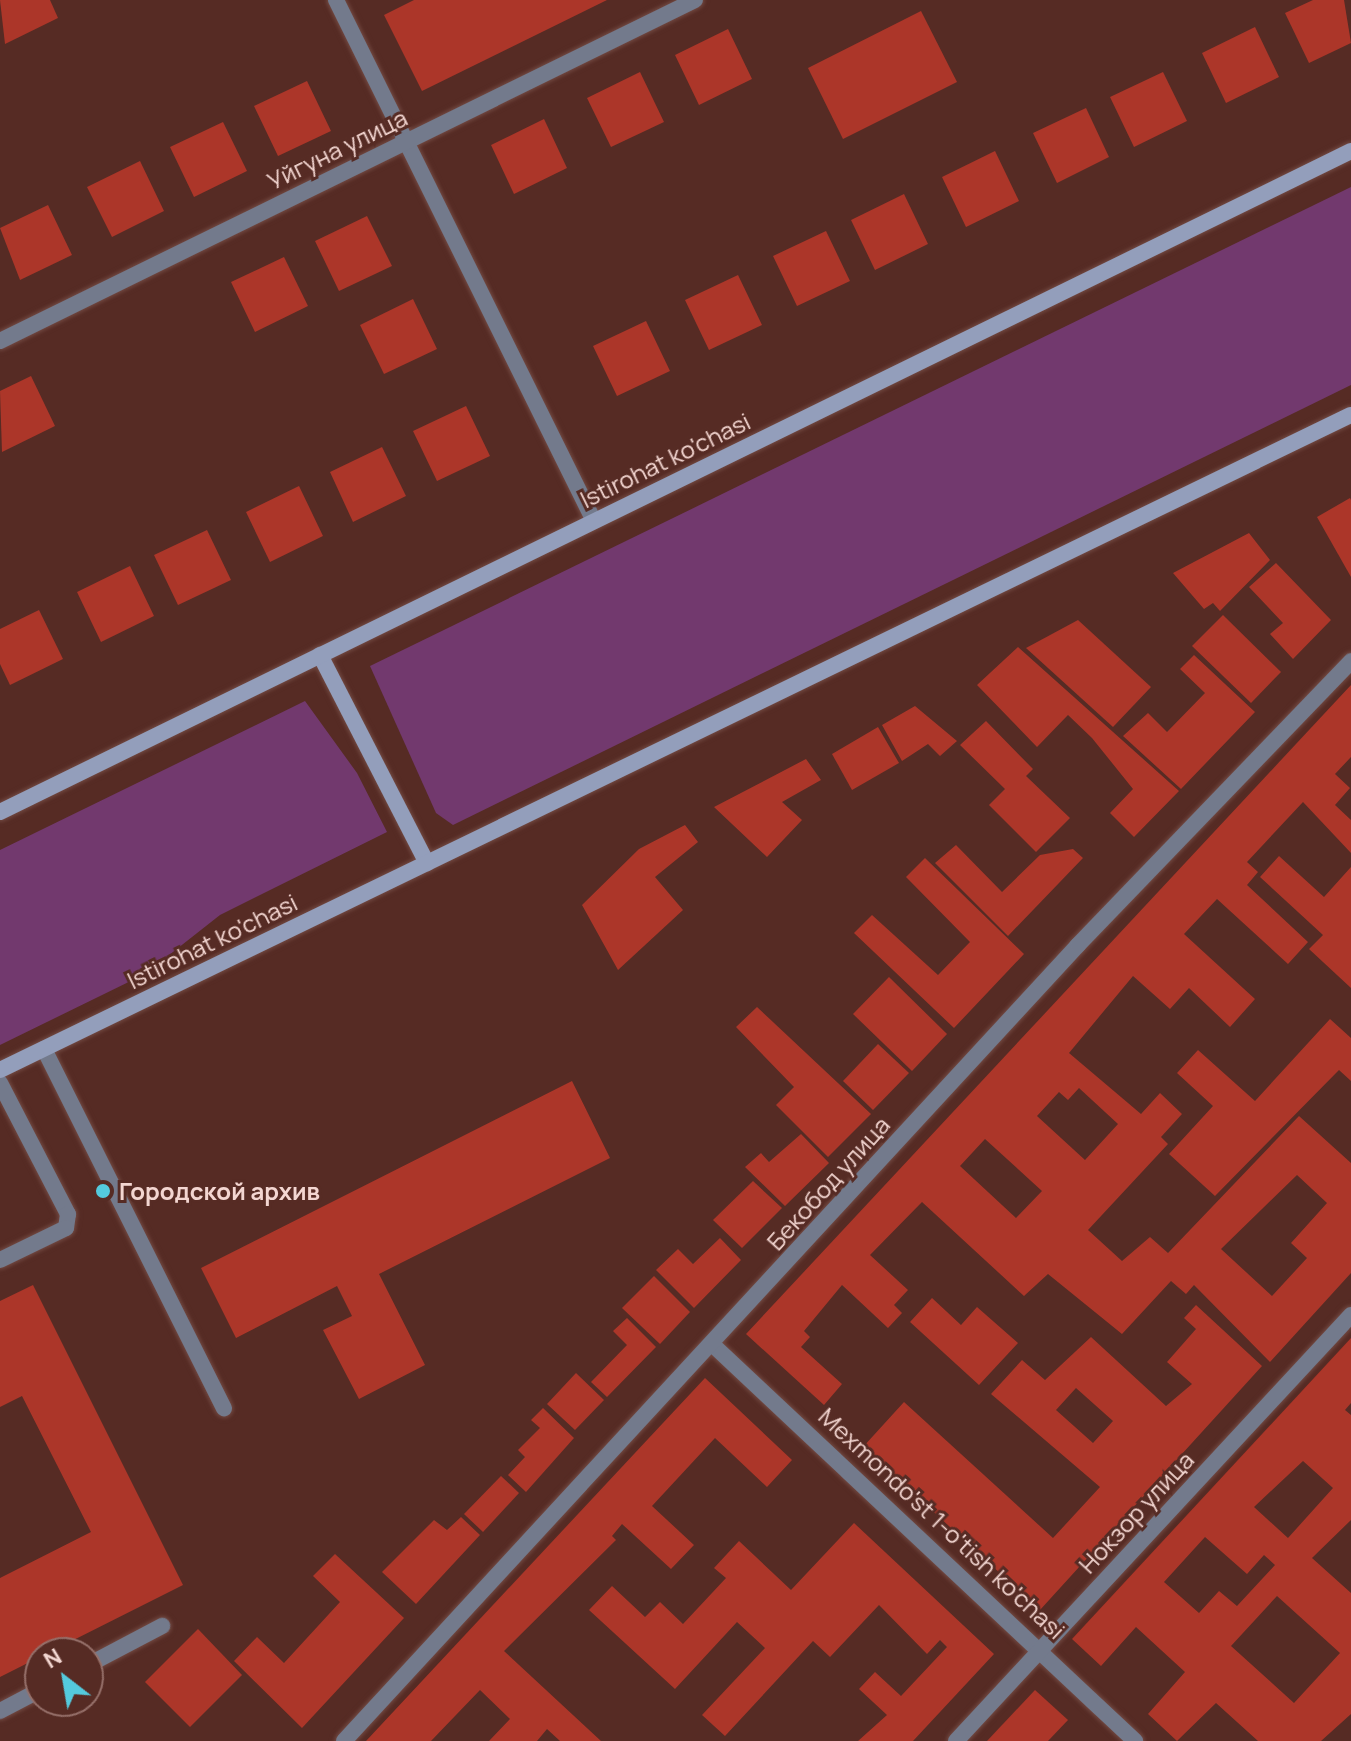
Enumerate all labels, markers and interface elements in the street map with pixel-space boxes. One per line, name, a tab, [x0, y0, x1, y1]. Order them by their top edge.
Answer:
street label: Уйгуна улица	[262, 103, 412, 195]
street label: Istirohat ko'chasi	[575, 406, 755, 514]
street label: Istirohat ko'chasi	[122, 887, 302, 995]
street label: Бекобод улица	[761, 1110, 895, 1256]
place label: Городской архив	[119, 1177, 320, 1205]
marker: Городской архив	[94, 1182, 112, 1200]
street label: Mexmondo'st 1-o'tish ko'chasi	[813, 1401, 1071, 1645]
street label: Нокзор улица	[1072, 1445, 1200, 1579]
north arrow	[24, 1637, 104, 1717]
text: N	[38, 1641, 67, 1675]

